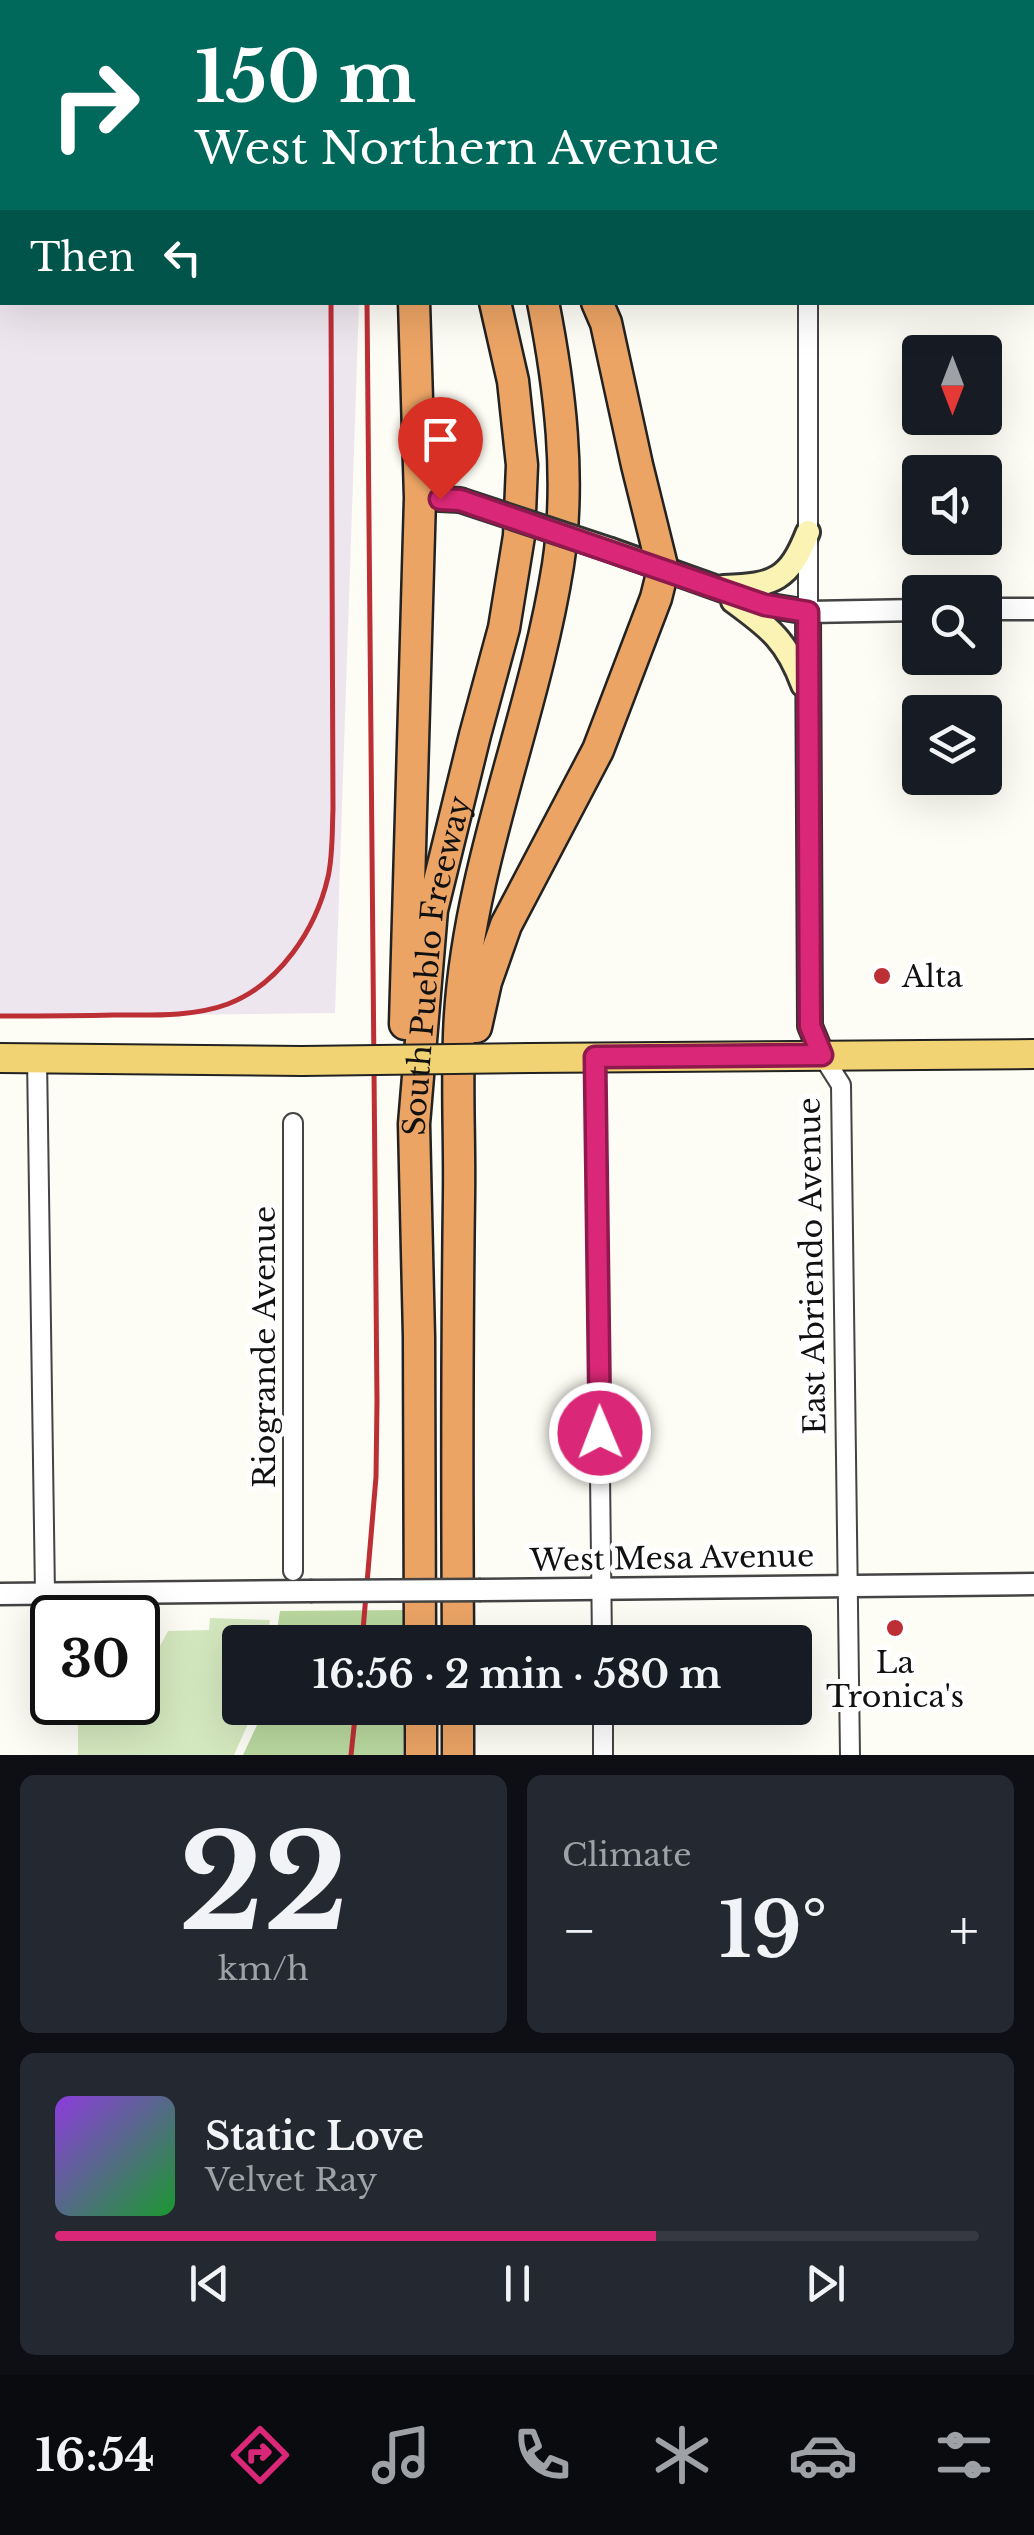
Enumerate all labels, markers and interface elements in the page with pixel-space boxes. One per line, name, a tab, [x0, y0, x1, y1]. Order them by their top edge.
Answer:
text: 150 m	[195, 34, 416, 121]
icon: right	[30, 40, 160, 170]
text: West Northern Avenue	[195, 120, 719, 176]
icon: left	[155, 230, 210, 285]
text: Then	[30, 234, 135, 281]
north arrow	[902, 335, 1002, 435]
map controls	[902, 335, 1002, 795]
pin	[398, 397, 483, 500]
icon: arrive	[413, 412, 468, 467]
button: sound	[902, 455, 1002, 555]
button: search	[902, 575, 1002, 675]
button: layers	[902, 695, 1002, 795]
street label: South Pueblo Freeway	[395, 792, 478, 1136]
place label: Alta	[901, 958, 963, 995]
marker: Alta	[871, 965, 893, 987]
street label: East Abriendo Avenue	[791, 1097, 833, 1435]
street label: Riogrande Avenue	[246, 1206, 283, 1488]
position arrow	[548, 1381, 652, 1485]
street label: West Mesa Avenue	[528, 1537, 815, 1579]
speed limit sign: 30	[30, 1595, 160, 1725]
marker: La Tronica's	[884, 1617, 906, 1639]
place label: La Tronica's	[826, 1644, 964, 1715]
text: 16:56 · 2 min · 580 m	[313, 1651, 721, 1698]
text: 22	[179, 1803, 348, 1964]
text: Climate	[562, 1835, 691, 1875]
text: 19°	[719, 1884, 827, 1977]
text: −	[562, 1897, 597, 1965]
text: +	[949, 1897, 979, 1965]
text: km/h	[218, 1949, 309, 1989]
text: Static Love	[205, 2113, 424, 2160]
text: Velvet Ray	[205, 2160, 377, 2200]
icon: previous	[182, 2256, 237, 2311]
icon: pause	[490, 2256, 545, 2311]
icon: next	[798, 2256, 853, 2311]
icon: directions	[225, 2420, 295, 2490]
icon: music	[366, 2420, 436, 2490]
icon: phone	[507, 2420, 577, 2490]
icon: climate	[647, 2420, 717, 2490]
icon: car	[788, 2420, 858, 2490]
icon: filters	[929, 2420, 999, 2490]
text: 16:54	[35, 2427, 155, 2483]

